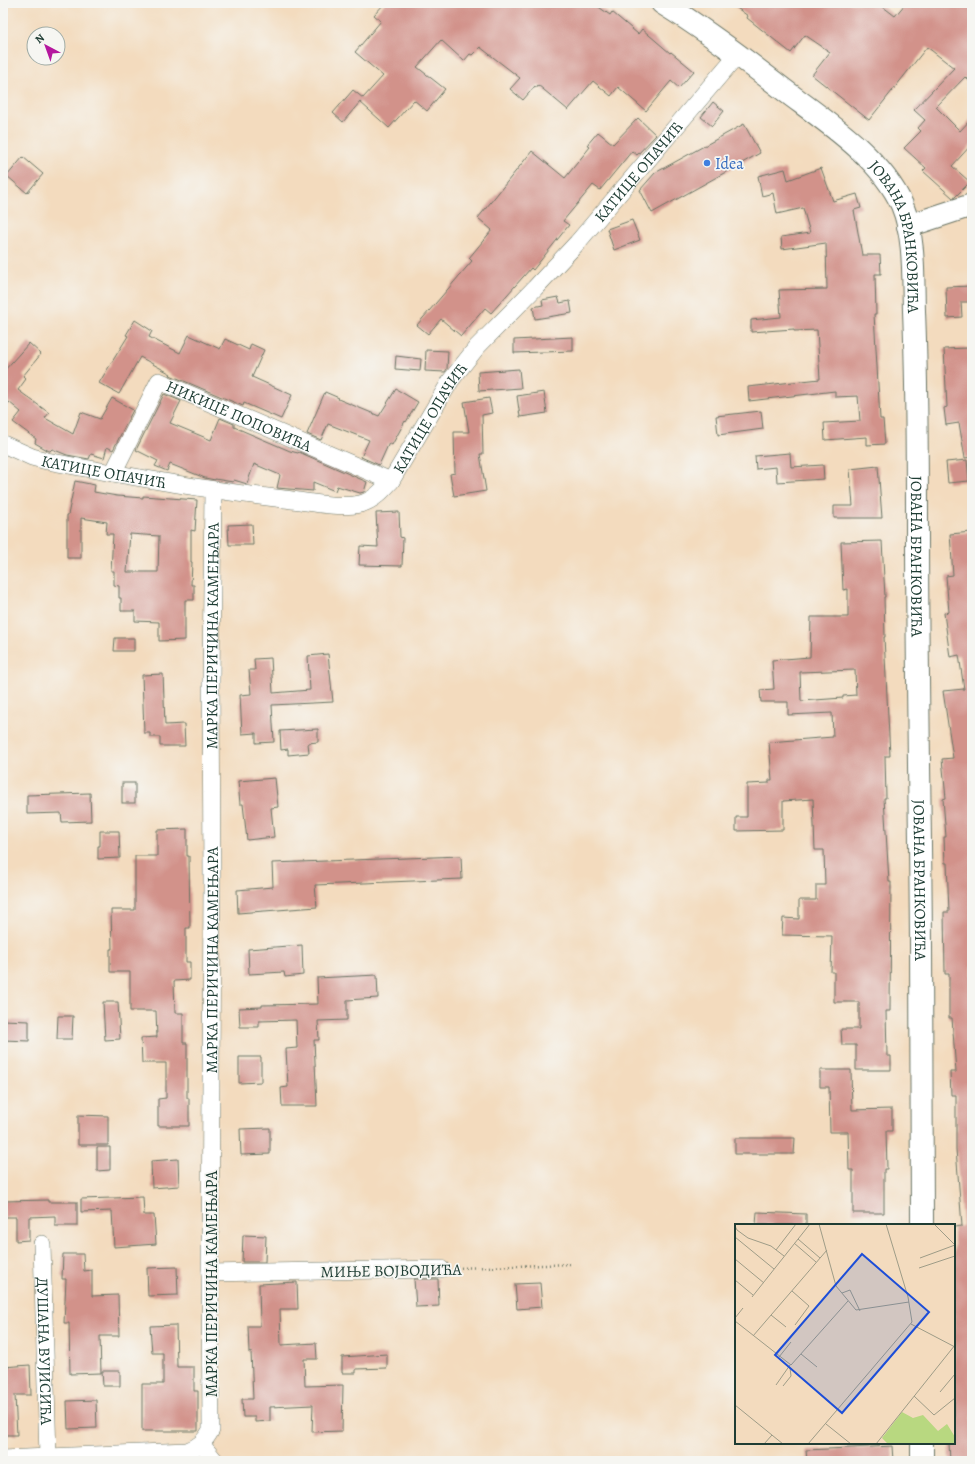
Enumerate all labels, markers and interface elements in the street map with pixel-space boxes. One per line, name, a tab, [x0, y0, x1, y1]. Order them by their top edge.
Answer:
north arrow	[26, 26, 66, 66]
text: N	[32, 31, 48, 47]
street label: КАТИЦЕ ОПАЧИЋ	[589, 117, 688, 227]
place label: Idea	[715, 153, 744, 175]
street label: ЈОВАНА БРАНКОВИЋА	[864, 156, 924, 314]
marker: Idea	[702, 158, 712, 168]
street label: КАТИЦЕ ОПАЧИЋ	[388, 358, 473, 478]
street label: НИКИЦЕ ПОПОВИЋА	[162, 375, 316, 458]
street label: КАТИЦЕ ОПАЧИЋ	[39, 450, 168, 494]
street label: ЈОВАНА БРАНКОВИЋА	[905, 476, 928, 638]
street label: МАРКА ПЕРИЧИНА КАМЕЊАРА	[201, 522, 225, 749]
street label: ЈОВАНА БРАНКОВИЋА	[907, 799, 931, 962]
street label: МАРКА ПЕРИЧИНА КАМЕЊАРА	[201, 846, 224, 1073]
street label: МАРКА ПЕРИЧИНА КАМЕЊАРА	[201, 1170, 223, 1397]
inset map	[735, 1224, 955, 1444]
street label: МИЊЕ ВОЈВОДИЋА	[320, 1259, 463, 1283]
street label: ДУШАНА ВУЈИСИЋА	[31, 1277, 57, 1426]

